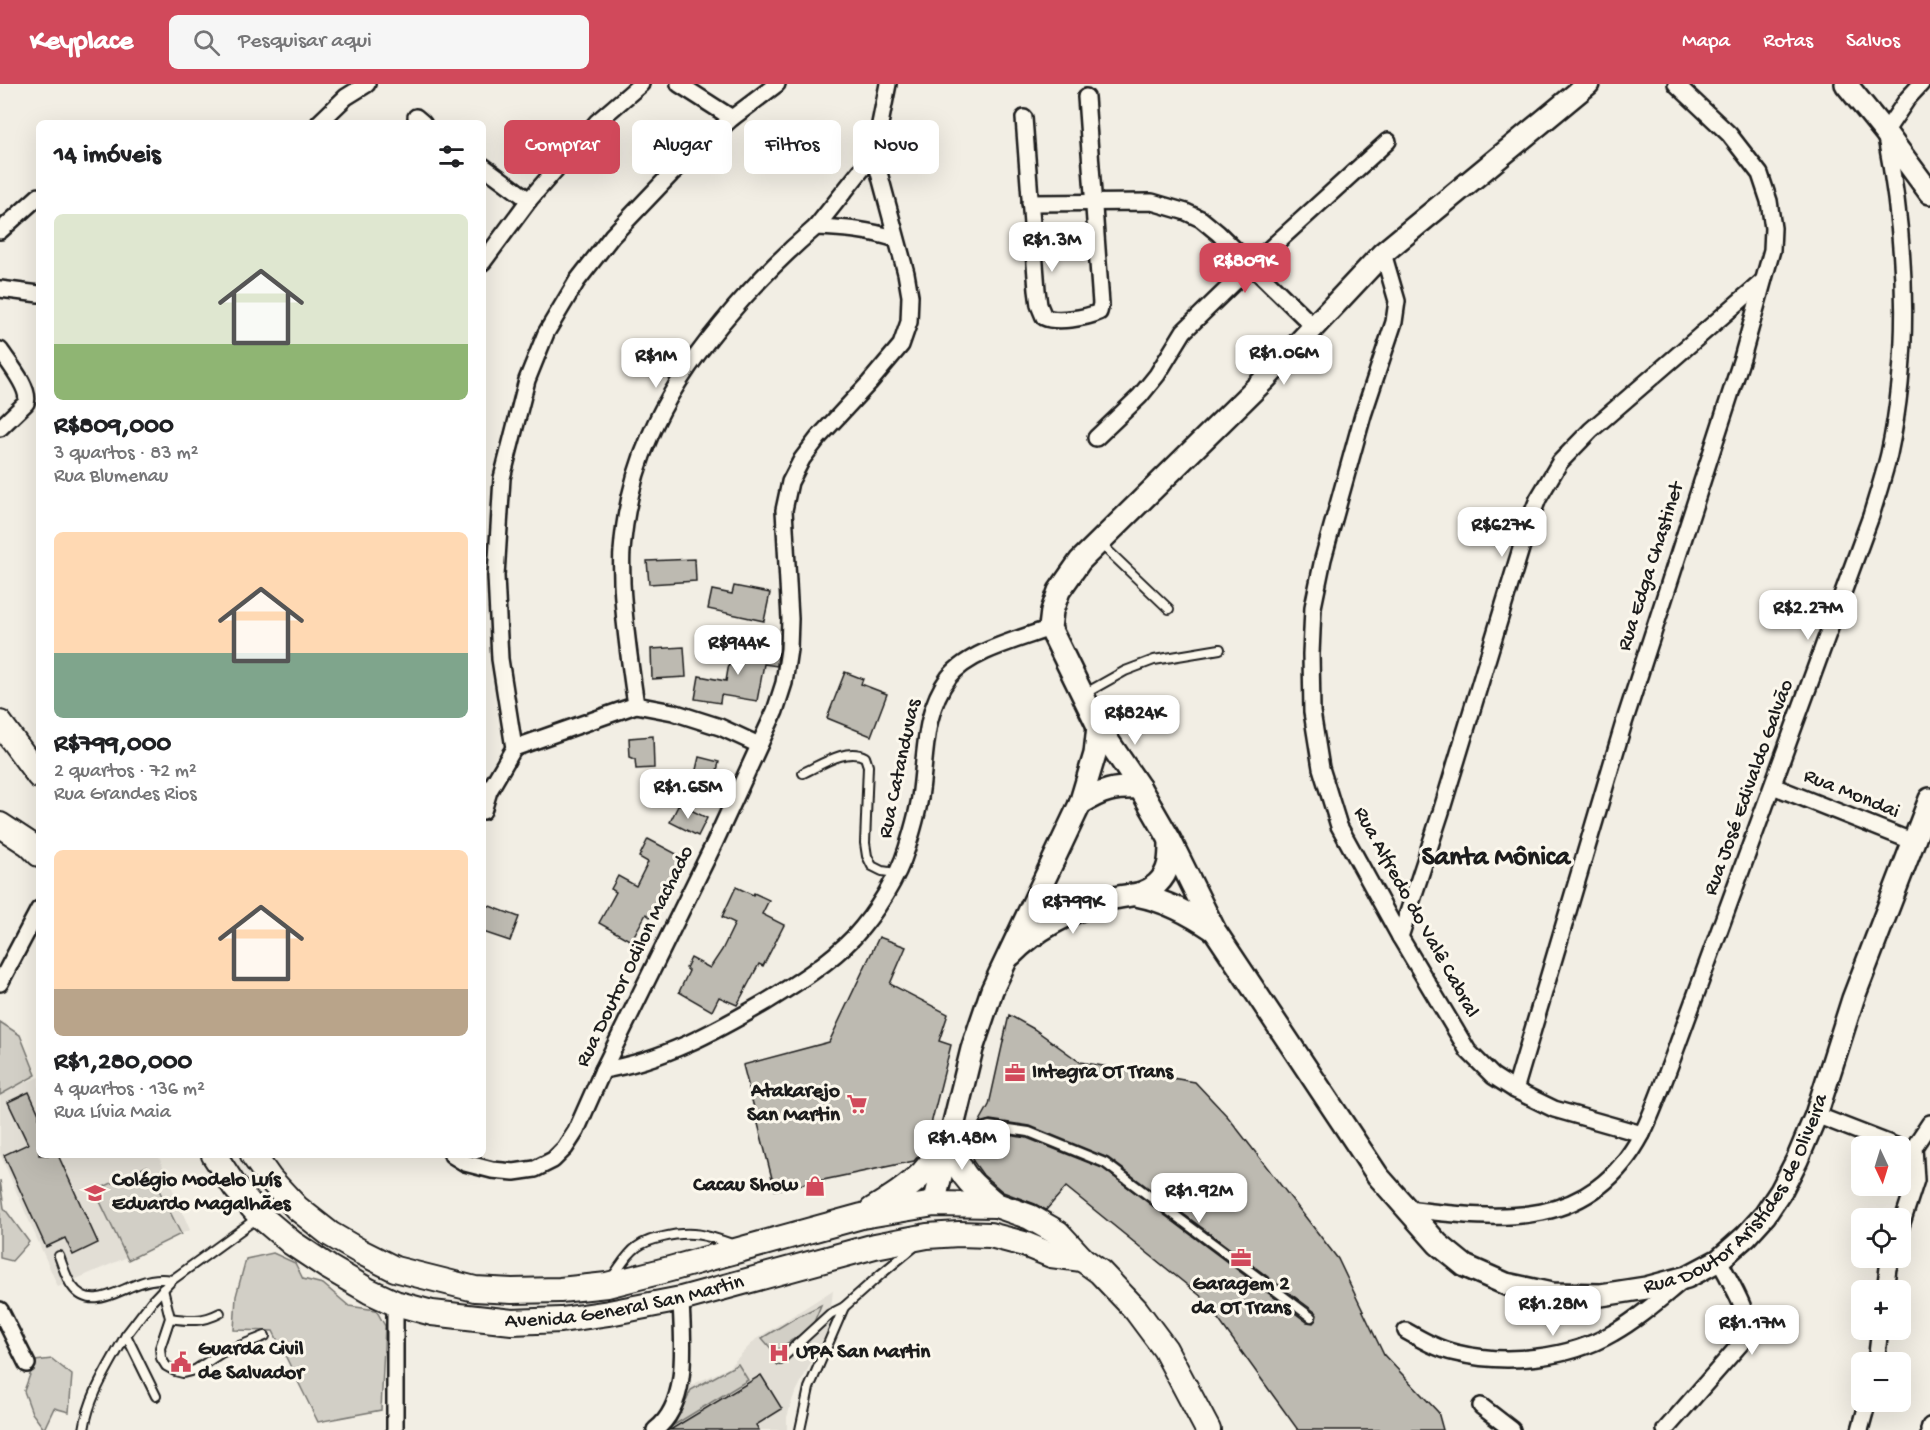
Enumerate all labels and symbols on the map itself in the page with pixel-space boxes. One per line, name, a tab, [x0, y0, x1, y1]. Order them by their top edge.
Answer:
pin: R$1.3M	[1003, 222, 1101, 273]
pin: R$809K	[1196, 243, 1294, 294]
pin: R$1.06M	[1229, 335, 1339, 386]
pin: R$1M	[620, 338, 692, 389]
street label: Rua Edga Chastinet	[1613, 477, 1692, 655]
pin: R$627K	[1453, 507, 1551, 558]
pin: R$2.27M	[1753, 590, 1863, 641]
pin: R$944K	[689, 625, 787, 676]
street label: Rua José Edivaldo Galvão	[1699, 676, 1801, 899]
pin: R$824K	[1086, 695, 1184, 746]
street label: Rua Catanduvas	[874, 696, 928, 841]
street label: Rua Mondai	[1799, 764, 1903, 826]
pin: R$1.65M	[633, 769, 743, 820]
street label: Rua Alfredo do Valê Cabral	[1347, 803, 1483, 1023]
street label: Rua Doutor Odilon Machado	[571, 842, 701, 1072]
district label: Santa Mônica	[1422, 843, 1572, 875]
pin: R$799K	[1024, 884, 1122, 935]
office icon: Integra OT Trans	[1003, 1061, 1027, 1085]
place label: Integra OT Trans	[1032, 1061, 1174, 1086]
place label: Atakarejo San Martin	[747, 1080, 841, 1129]
street label: Rua Doutor Aristídes de Oliveira	[1641, 1090, 1835, 1301]
supermarket icon: Atakarejo San Martin	[845, 1092, 869, 1116]
pin: R$1.48M	[907, 1120, 1017, 1171]
north arrow	[1851, 1136, 1911, 1196]
place label: Colégio Modelo Luís Eduardo Magalhães	[111, 1169, 292, 1218]
pin: R$1.92M	[1144, 1173, 1254, 1224]
place label: Cacau Show	[692, 1174, 799, 1199]
shop icon: Cacau Show	[803, 1174, 827, 1198]
school or university icon: Colégio Modelo Luís Eduardo Magalhães	[83, 1181, 107, 1205]
office icon: Garagem 2 da OT Trans	[1229, 1246, 1253, 1270]
street label: Avenida General San Martin	[504, 1270, 747, 1335]
place label: Garagem 2 da OT Trans	[1191, 1273, 1292, 1322]
pin: R$1.28M	[1498, 1286, 1608, 1337]
pin: R$1.17M	[1697, 1305, 1807, 1356]
place label: Guarda Civil de Salvador	[198, 1338, 306, 1387]
hospital icon: UPA San Martin	[767, 1341, 791, 1365]
place label: UPA San Martin	[796, 1341, 931, 1366]
public building icon: Guarda Civil de Salvador	[169, 1350, 193, 1374]

